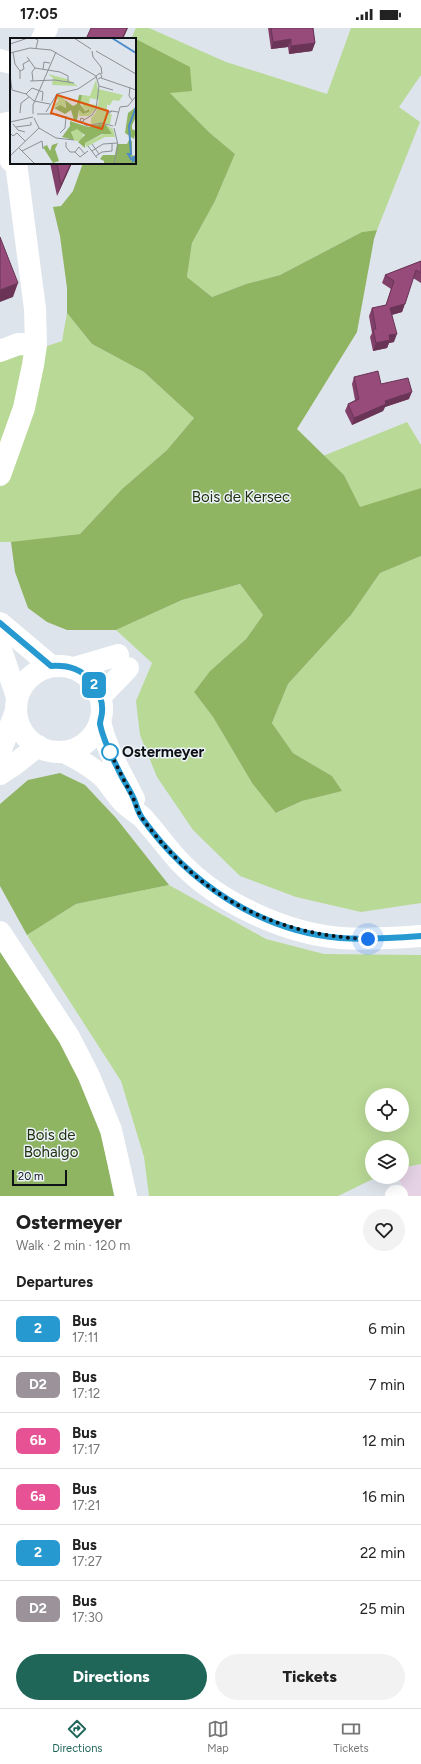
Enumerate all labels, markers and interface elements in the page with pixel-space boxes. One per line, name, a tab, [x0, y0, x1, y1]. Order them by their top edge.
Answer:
text: 17:05	[20, 5, 58, 23]
inset map	[10, 38, 136, 164]
park label: Bois de Kersec	[192, 488, 290, 506]
line badge: 2	[81, 672, 107, 698]
text: 2	[90, 676, 98, 693]
marker: Ostermeyer	[101, 743, 119, 761]
place label: Ostermeyer	[122, 743, 204, 761]
your location	[358, 929, 378, 949]
map controls	[365, 1088, 409, 1184]
button: locate	[365, 1088, 409, 1132]
park label: Bois de Bohalgo	[24, 1126, 79, 1161]
button: layers	[365, 1140, 409, 1184]
scale bar	[12, 1168, 67, 1187]
text: 20 m	[18, 1170, 43, 1183]
button: heart	[363, 1209, 405, 1251]
text: Ostermeyer	[16, 1211, 122, 1234]
text: Walk · 2 min · 120 m	[16, 1238, 130, 1253]
text: Departures	[16, 1273, 93, 1291]
text: Bus	[72, 1312, 97, 1330]
text: 2	[34, 1320, 42, 1337]
text: 6 min	[368, 1320, 405, 1338]
text: 17:11	[72, 1330, 98, 1345]
text: Bus	[72, 1368, 97, 1386]
text: D2	[29, 1376, 47, 1393]
text: 7 min	[369, 1376, 405, 1394]
text: 17:12	[72, 1386, 100, 1401]
text: Bus	[72, 1424, 97, 1442]
text: 6b	[30, 1432, 46, 1449]
text: 12 min	[362, 1432, 405, 1450]
text: 17:17	[72, 1442, 100, 1457]
text: Bus	[72, 1480, 97, 1498]
text: 6a	[30, 1488, 46, 1505]
text: 16 min	[362, 1488, 405, 1506]
text: 17:21	[72, 1498, 100, 1513]
text: Bus	[72, 1536, 97, 1554]
text: 2	[34, 1544, 42, 1561]
text: 22 min	[360, 1544, 405, 1562]
text: 17:27	[72, 1554, 102, 1569]
text: Bus	[72, 1592, 97, 1610]
text: D2	[29, 1600, 47, 1617]
text: 25 min	[360, 1600, 405, 1618]
text: 17:30	[72, 1610, 103, 1625]
button: Directions	[16, 1654, 207, 1700]
button: Tickets	[215, 1654, 405, 1700]
tab: Directions	[52, 1718, 102, 1755]
tab: Map	[207, 1718, 229, 1755]
tab: Tickets	[334, 1718, 369, 1755]

